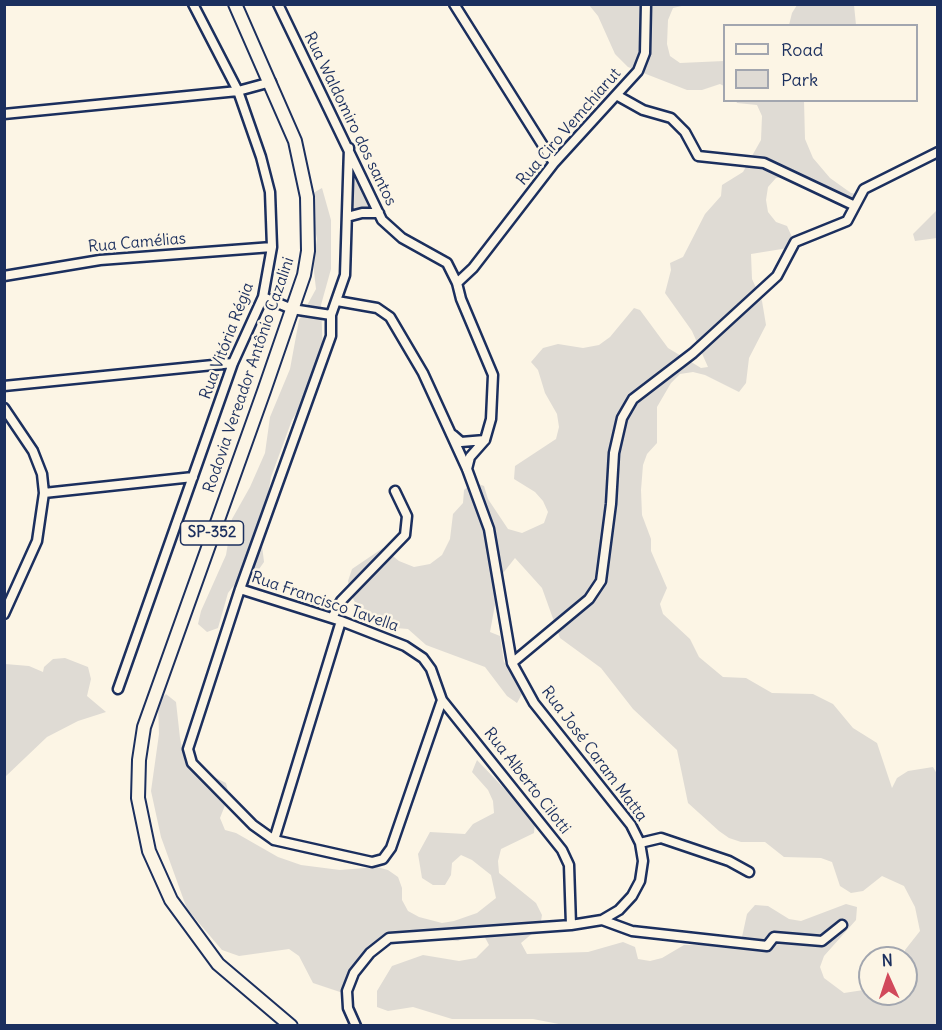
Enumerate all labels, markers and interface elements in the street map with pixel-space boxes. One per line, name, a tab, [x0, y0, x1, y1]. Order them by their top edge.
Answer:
legend	[723, 24, 918, 102]
street label: Rua Waldomiro dos santos	[300, 29, 400, 209]
text: Road	[781, 38, 823, 61]
street label: Rua Ciro Vemchiarut	[513, 64, 625, 190]
text: Park	[781, 68, 818, 91]
street label: Rua Camélias	[87, 229, 187, 257]
street label: Rodovia Vereador Antônio Cazalini	[200, 255, 298, 495]
street label: Rua Vitória Régia	[196, 280, 258, 402]
road number: SP-352	[180, 521, 244, 545]
street label: Rua Francisco Tavella	[249, 568, 401, 636]
street label: Rua José Caram Matta	[537, 683, 651, 825]
street label: Rua Alberto Cilotti	[480, 724, 574, 838]
north arrow	[858, 946, 918, 1006]
text: N	[881, 950, 893, 970]

